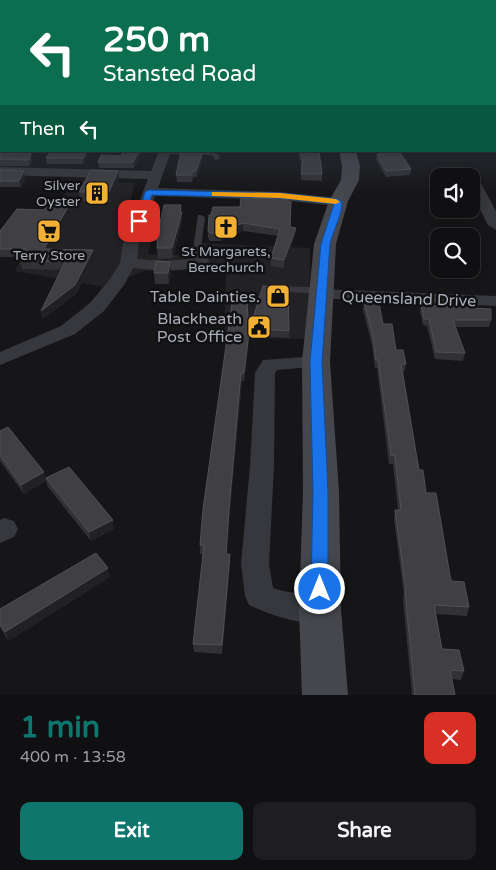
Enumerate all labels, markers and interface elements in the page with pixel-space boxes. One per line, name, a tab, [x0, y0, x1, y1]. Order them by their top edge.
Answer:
text: 250 m	[103, 19, 210, 61]
icon: left	[20, 20, 85, 85]
text: Stansted Road	[103, 61, 256, 87]
icon: left	[75, 115, 103, 143]
text: Then	[20, 118, 65, 140]
map controls	[430, 168, 480, 278]
button: sound	[430, 168, 480, 218]
place label: Silver Oyster	[36, 177, 81, 210]
building icon: Silver Oyster	[84, 180, 110, 206]
pin	[118, 200, 160, 242]
icon: arrive	[125, 207, 153, 235]
church icon: St Margarets, Berechurch	[213, 214, 239, 240]
supermarket icon: Terry Store	[36, 218, 62, 244]
button: search	[430, 228, 480, 278]
place label: St Margarets, Berechurch	[181, 243, 271, 276]
place label: Terry Store	[13, 247, 85, 264]
shop icon: Table Dainties.	[265, 283, 291, 309]
place label: Table Dainties.	[150, 287, 260, 307]
street label: Queensland Drive	[341, 287, 477, 311]
place label: Blackheath Post Office	[157, 309, 242, 347]
public building icon: Blackheath Post Office	[246, 314, 272, 340]
position arrow	[293, 562, 345, 614]
text: 1 min	[20, 709, 100, 746]
button: close	[424, 712, 476, 764]
text: 400 m · 13:58	[20, 747, 126, 767]
button: Exit	[20, 802, 243, 860]
button: Share	[253, 802, 476, 860]

